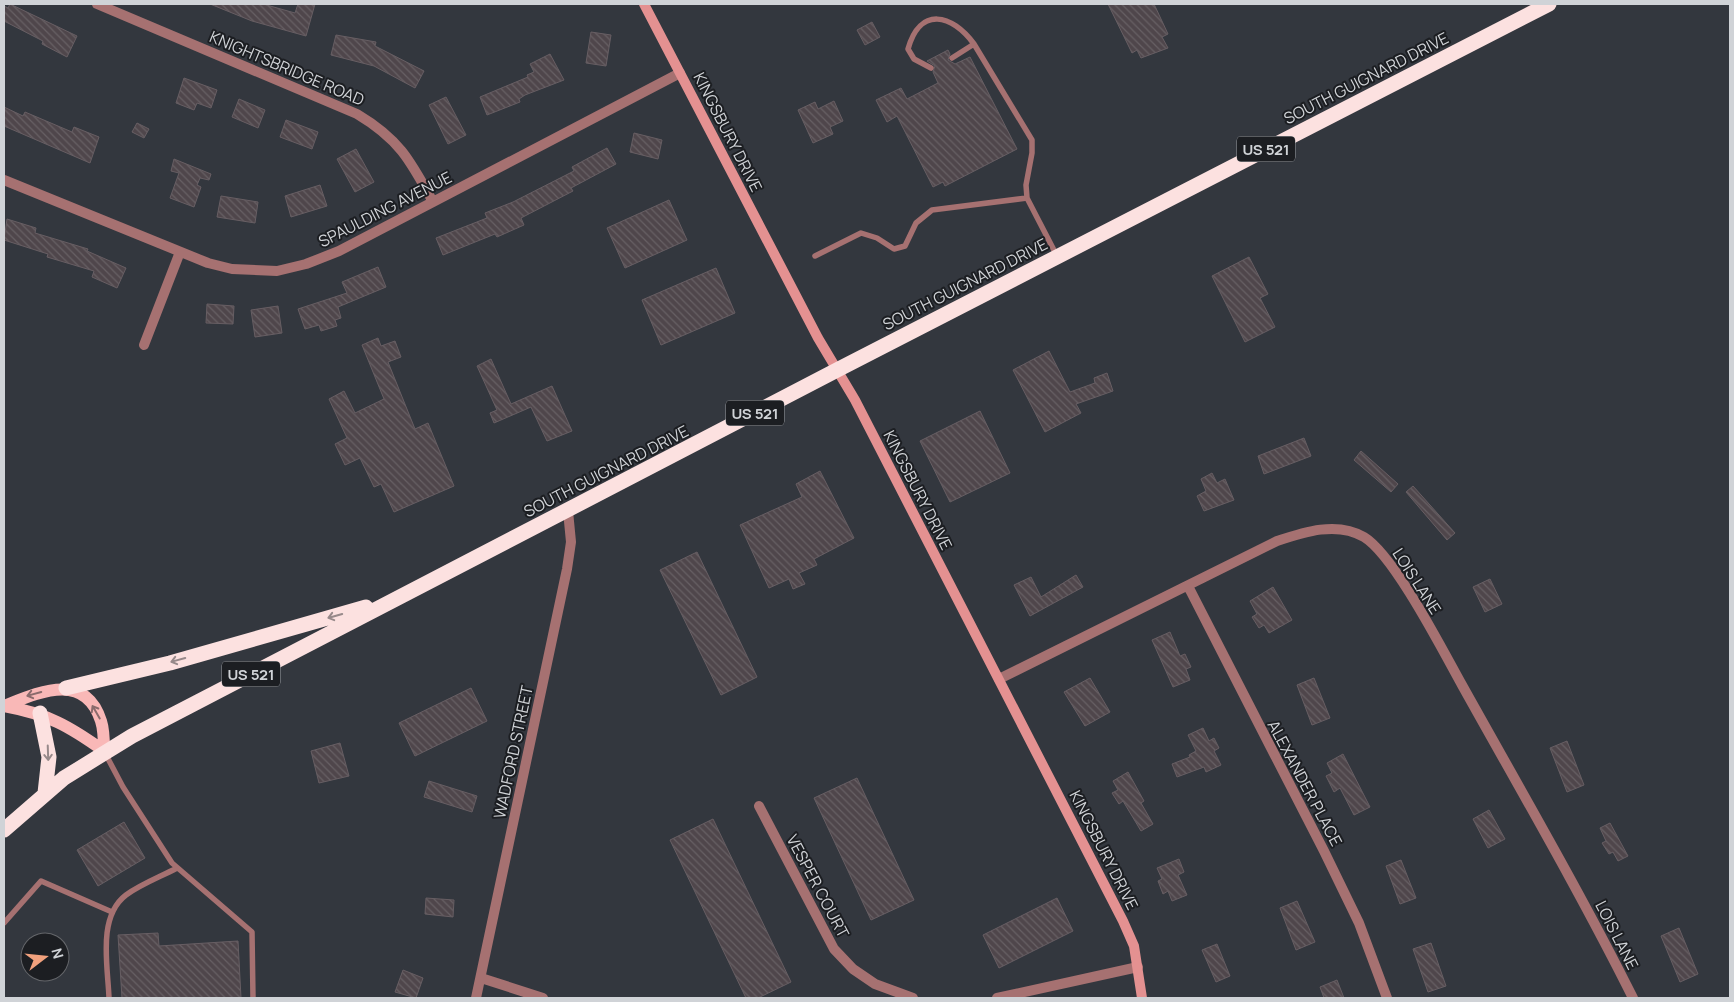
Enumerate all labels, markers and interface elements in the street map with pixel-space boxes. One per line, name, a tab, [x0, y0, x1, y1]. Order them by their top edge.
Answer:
street label: KNIGHTSBRIDGE ROAD	[206, 25, 368, 111]
street label: SOUTH GUIGNARD DRIVE	[1280, 27, 1452, 129]
street label: KINGSBURY DRIVE	[688, 69, 768, 195]
road number: US 521	[1237, 136, 1295, 162]
street label: SPAULDING AVENUE	[315, 166, 455, 252]
street label: SOUTH GUIGNARD DRIVE	[879, 233, 1051, 335]
road number: US 521	[726, 400, 784, 426]
street label: SOUTH GUIGNARD DRIVE	[520, 420, 692, 522]
street label: KINGSBURY DRIVE	[878, 427, 958, 553]
street label: LOIS LANE	[1387, 544, 1447, 618]
one-way arrow	[327, 612, 343, 621]
one-way arrow	[171, 656, 187, 666]
road number: US 521	[222, 662, 280, 686]
street label: WADFORD STREET	[488, 683, 538, 821]
one-way arrow	[27, 690, 43, 700]
one-way arrow	[91, 706, 101, 720]
street label: ALEXANDER PLACE	[1263, 716, 1347, 850]
one-way arrow	[43, 744, 53, 761]
street label: KINGSBURY DRIVE	[1064, 787, 1144, 913]
street label: VESPER COURT	[781, 830, 855, 942]
street label: LOIS LANE	[1590, 897, 1644, 973]
north arrow	[20, 932, 70, 982]
text: N	[47, 946, 68, 961]

